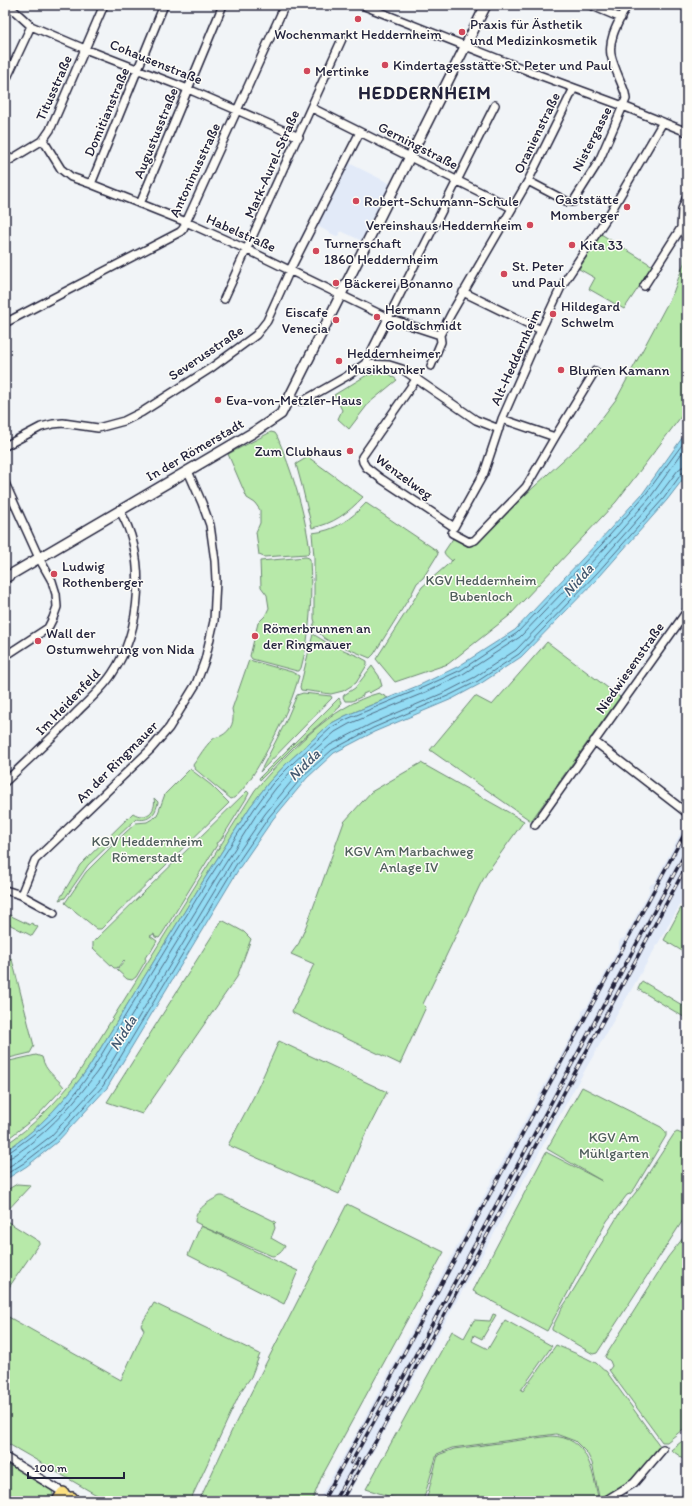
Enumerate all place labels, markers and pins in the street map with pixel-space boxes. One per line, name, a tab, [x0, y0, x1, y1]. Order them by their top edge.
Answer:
marker: Wochenmarkt Heddernheim	[353, 14, 363, 24]
place label: Praxis für Ästhetik und Medizinkosmetik	[470, 16, 598, 49]
place label: Wochenmarkt Heddernheim	[274, 26, 442, 43]
marker: Praxis für Ästhetik und Medizinkosmetik	[457, 27, 467, 37]
place label: Kindertagesstätte St. Peter und Paul	[393, 57, 612, 74]
marker: Kindertagesstätte St. Peter und Paul	[380, 60, 390, 70]
place label: Mertinke	[315, 63, 369, 80]
marker: Mertinke	[302, 66, 312, 76]
place label: Gaststätte Momberger	[550, 191, 620, 224]
place label: Robert-Schumann-Schule	[364, 193, 519, 210]
marker: Robert-Schumann-Schule	[351, 196, 361, 206]
marker: Gaststätte Momberger	[622, 202, 632, 212]
place label: Vereinshaus Heddernheim	[366, 217, 523, 234]
marker: Vereinshaus Heddernheim	[525, 220, 535, 230]
place label: Turnerschaft 1860 Heddernheim	[324, 235, 439, 268]
place label: Kita 33	[580, 237, 623, 254]
marker: Kita 33	[567, 240, 577, 250]
marker: Turnerschaft 1860 Heddernheim	[311, 246, 321, 256]
place label: St. Peter und Paul	[512, 258, 565, 291]
marker: St. Peter und Paul	[499, 269, 509, 279]
place label: Bäckerei Bonanno	[344, 275, 453, 292]
marker: Bäckerei Bonanno	[331, 278, 341, 288]
place label: Hildegard Schwelm	[561, 298, 620, 331]
place label: Hermann Goldschmidt	[385, 301, 462, 334]
place label: Eiscafe Venecia	[282, 304, 329, 337]
marker: Hildegard Schwelm	[548, 309, 558, 319]
marker: Hermann Goldschmidt	[372, 312, 382, 322]
marker: Eiscafe Venecia	[331, 315, 341, 325]
place label: Heddernheimer Musikbunker	[347, 345, 441, 378]
marker: Heddernheimer Musikbunker	[334, 356, 344, 366]
place label: Blumen Kamann	[569, 362, 669, 379]
marker: Blumen Kamann	[556, 365, 566, 375]
place label: Eva-von-Metzler-Haus	[226, 392, 362, 409]
marker: Eva-von-Metzler-Haus	[213, 395, 223, 405]
place label: Zum Clubhaus	[255, 443, 342, 460]
marker: Zum Clubhaus	[345, 446, 355, 456]
place label: Ludwig Rothenberger	[62, 558, 144, 591]
marker: Ludwig Rothenberger	[49, 569, 59, 579]
place label: Römerbrunnen an der Ringmauer	[263, 620, 371, 653]
place label: Wall der Ostumwehrung von Nida	[46, 625, 195, 658]
marker: Römerbrunnen an der Ringmauer	[250, 631, 260, 641]
marker: Wall der Ostumwehrung von Nida	[33, 636, 43, 646]

